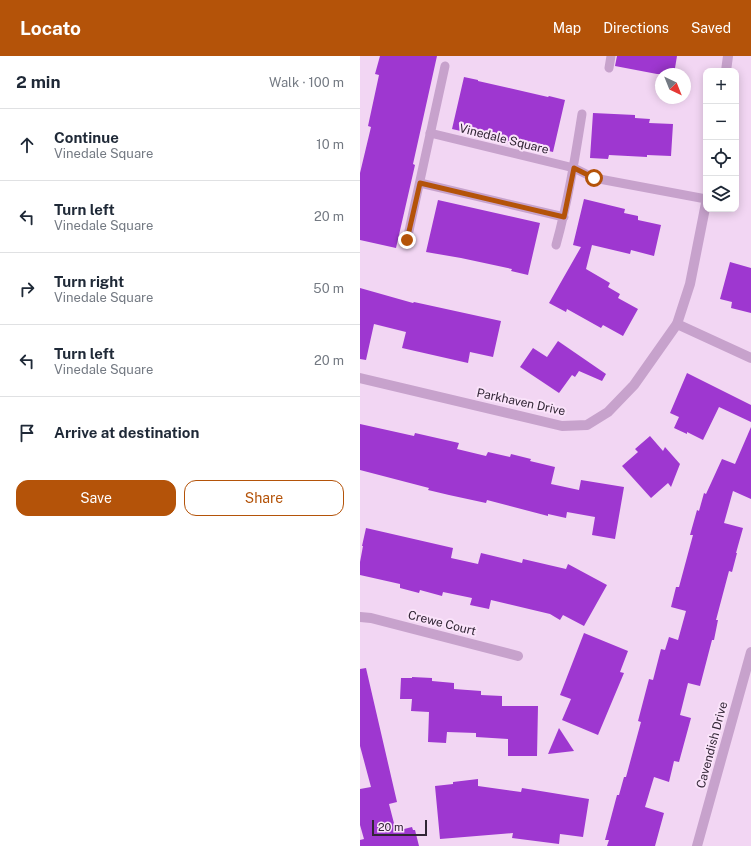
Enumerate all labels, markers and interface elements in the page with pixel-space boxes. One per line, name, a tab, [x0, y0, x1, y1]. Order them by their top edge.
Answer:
text: Locato	[20, 17, 81, 39]
text: Map	[553, 20, 581, 36]
text: Directions	[603, 20, 669, 36]
text: Saved	[691, 20, 731, 36]
north arrow	[655, 68, 691, 104]
map controls	[703, 68, 739, 212]
button: +	[703, 68, 739, 104]
text: 2 min	[16, 72, 61, 92]
text: Walk · 100 m	[269, 75, 344, 90]
button: −	[703, 104, 739, 140]
street label: Vinedale Square	[458, 121, 550, 157]
text: Continue	[54, 129, 119, 146]
icon: ahead	[16, 134, 38, 156]
text: 10 m	[316, 137, 344, 152]
button: locate	[703, 140, 739, 176]
text: Vinedale Square	[54, 146, 153, 161]
route start	[585, 169, 603, 187]
button: layers	[703, 176, 739, 212]
text: Turn left	[54, 201, 115, 218]
icon: left	[16, 206, 38, 228]
text: 20 m	[314, 209, 344, 224]
text: Vinedale Square	[54, 218, 153, 233]
route end	[398, 231, 416, 249]
text: Turn right	[54, 273, 124, 290]
icon: right	[16, 278, 38, 300]
text: 50 m	[313, 281, 344, 296]
text: Vinedale Square	[54, 290, 153, 305]
text: Turn left	[54, 345, 115, 362]
icon: left	[16, 350, 38, 372]
text: 20 m	[314, 353, 344, 368]
text: Vinedale Square	[54, 362, 153, 377]
street label: Parkhaven Drive	[475, 386, 567, 418]
icon: arrive	[16, 422, 38, 444]
text: Arrive at destination	[54, 424, 199, 441]
button: Save	[16, 480, 176, 516]
button: Share	[184, 480, 344, 516]
street label: Crewe Court	[406, 608, 478, 638]
street label: Cavendish Drive	[694, 700, 730, 790]
scale bar	[372, 818, 427, 837]
text: 20 m	[378, 821, 403, 833]

